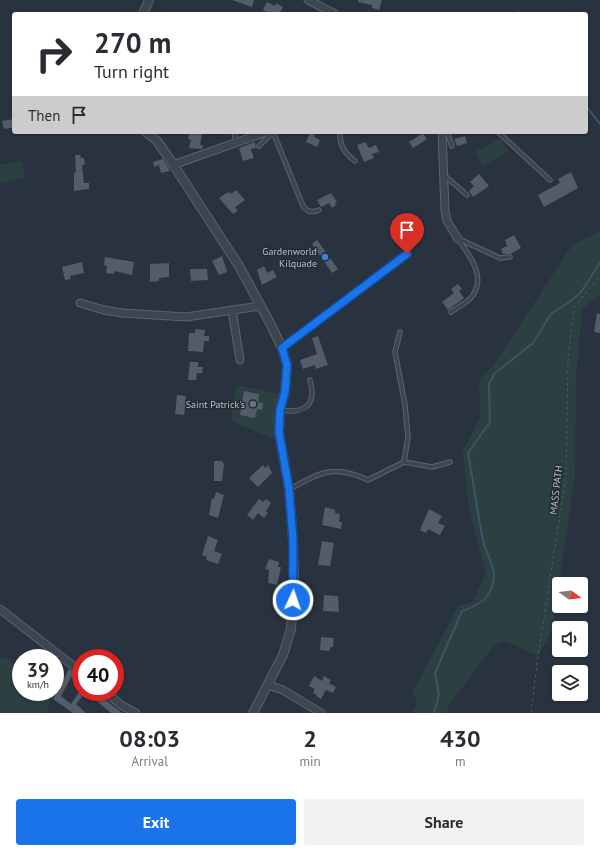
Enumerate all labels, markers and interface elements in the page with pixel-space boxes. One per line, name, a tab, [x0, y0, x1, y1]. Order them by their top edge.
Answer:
text: 270 m	[94, 24, 171, 61]
icon: right	[28, 28, 80, 80]
text: Turn right	[94, 60, 169, 83]
icon: arrive	[68, 104, 90, 126]
text: Then	[28, 106, 60, 125]
pin	[390, 213, 424, 254]
icon: arrive	[396, 219, 418, 241]
place label: Gardenworld Kilquade	[262, 245, 317, 270]
marker: Gardenworld Kilquade	[320, 252, 330, 262]
place label: Saint Patrick's	[186, 398, 245, 411]
marker: Saint Patrick's	[248, 399, 258, 409]
street label: MASS PATH	[547, 465, 565, 515]
north arrow	[552, 577, 588, 613]
map controls	[552, 577, 588, 701]
position arrow	[272, 579, 314, 621]
button: sound	[552, 621, 588, 657]
speed limit sign: 40	[72, 649, 124, 701]
text: 39	[27, 657, 49, 683]
button: layers	[552, 665, 588, 701]
text: km/h	[27, 678, 49, 691]
text: 08:03	[119, 723, 180, 754]
text: 2	[303, 723, 317, 754]
text: 430	[440, 723, 481, 754]
text: Arrival	[132, 753, 168, 770]
text: min	[299, 753, 321, 770]
text: m	[455, 753, 466, 770]
button: Exit	[16, 799, 296, 845]
button: Share	[304, 799, 584, 845]

